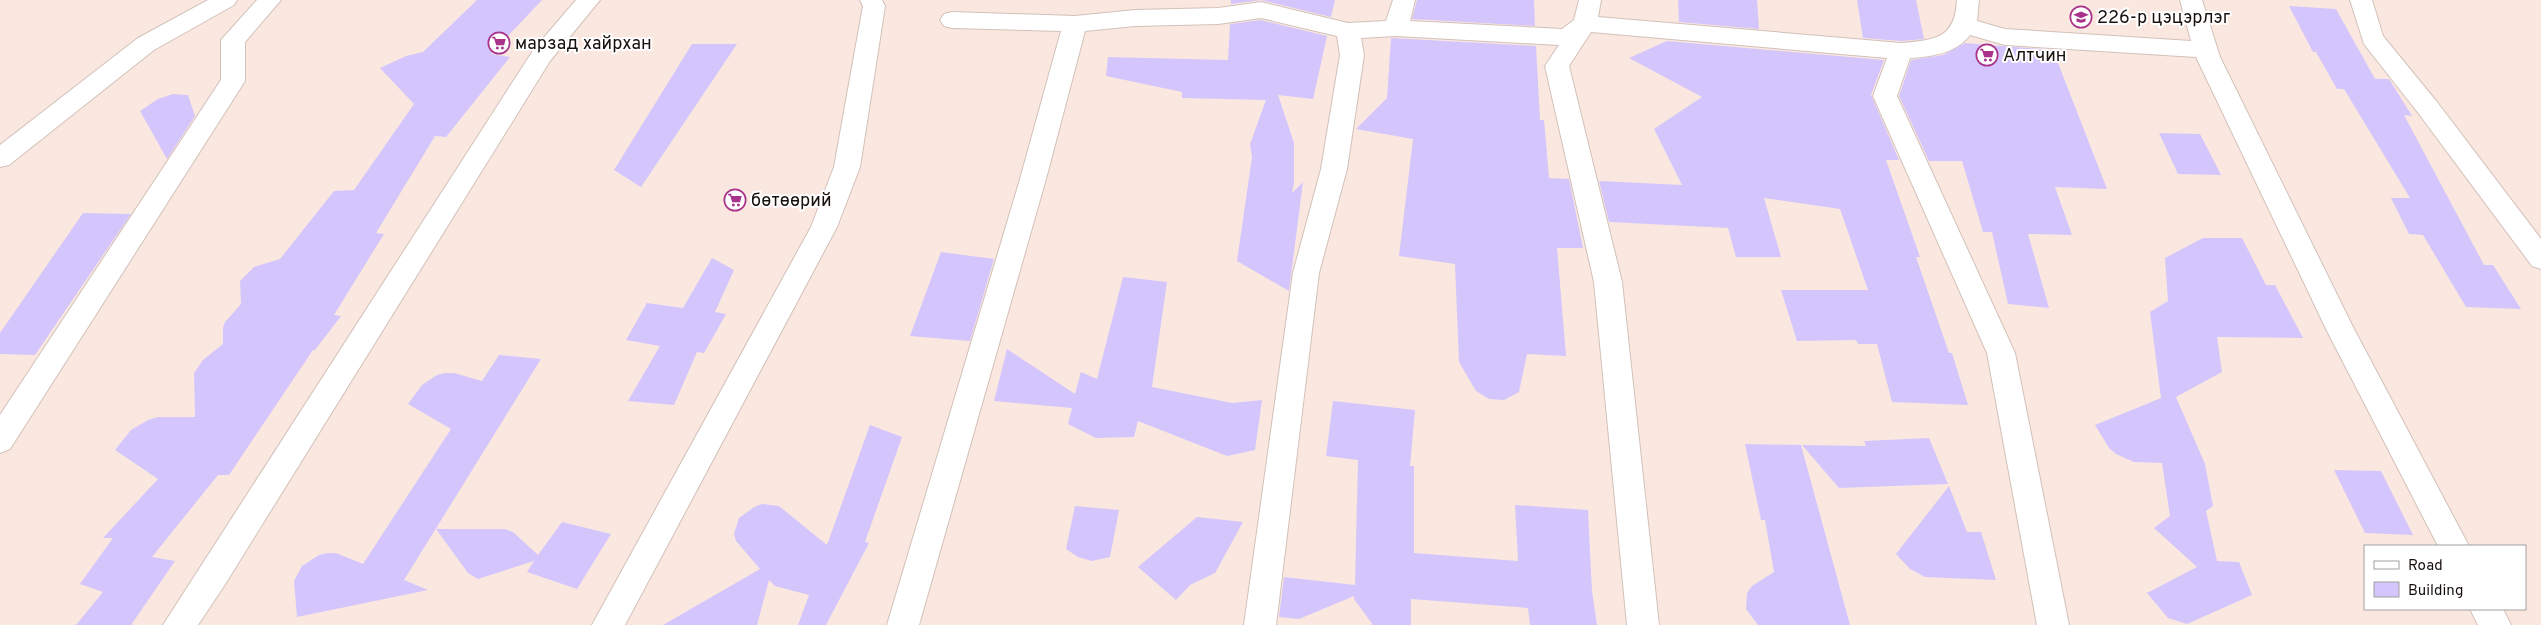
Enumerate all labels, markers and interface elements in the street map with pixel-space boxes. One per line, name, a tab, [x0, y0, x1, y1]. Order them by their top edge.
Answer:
school or university icon: 226-р цэцэрлэг	[2069, 5, 2093, 29]
place label: 226-р цэцэрлэг	[2097, 7, 2231, 30]
supermarket icon: марзад хайрхан	[487, 31, 511, 55]
place label: марзад хайрхан	[515, 33, 652, 56]
supermarket icon: Алтчин	[1975, 43, 1999, 67]
place label: Алтчин	[2003, 45, 2067, 68]
supermarket icon: бөтөөрий	[723, 188, 747, 212]
place label: бөтөөрий	[751, 190, 832, 213]
legend	[2364, 545, 2526, 610]
text: Road	[2408, 557, 2443, 576]
text: Building	[2408, 582, 2463, 601]

